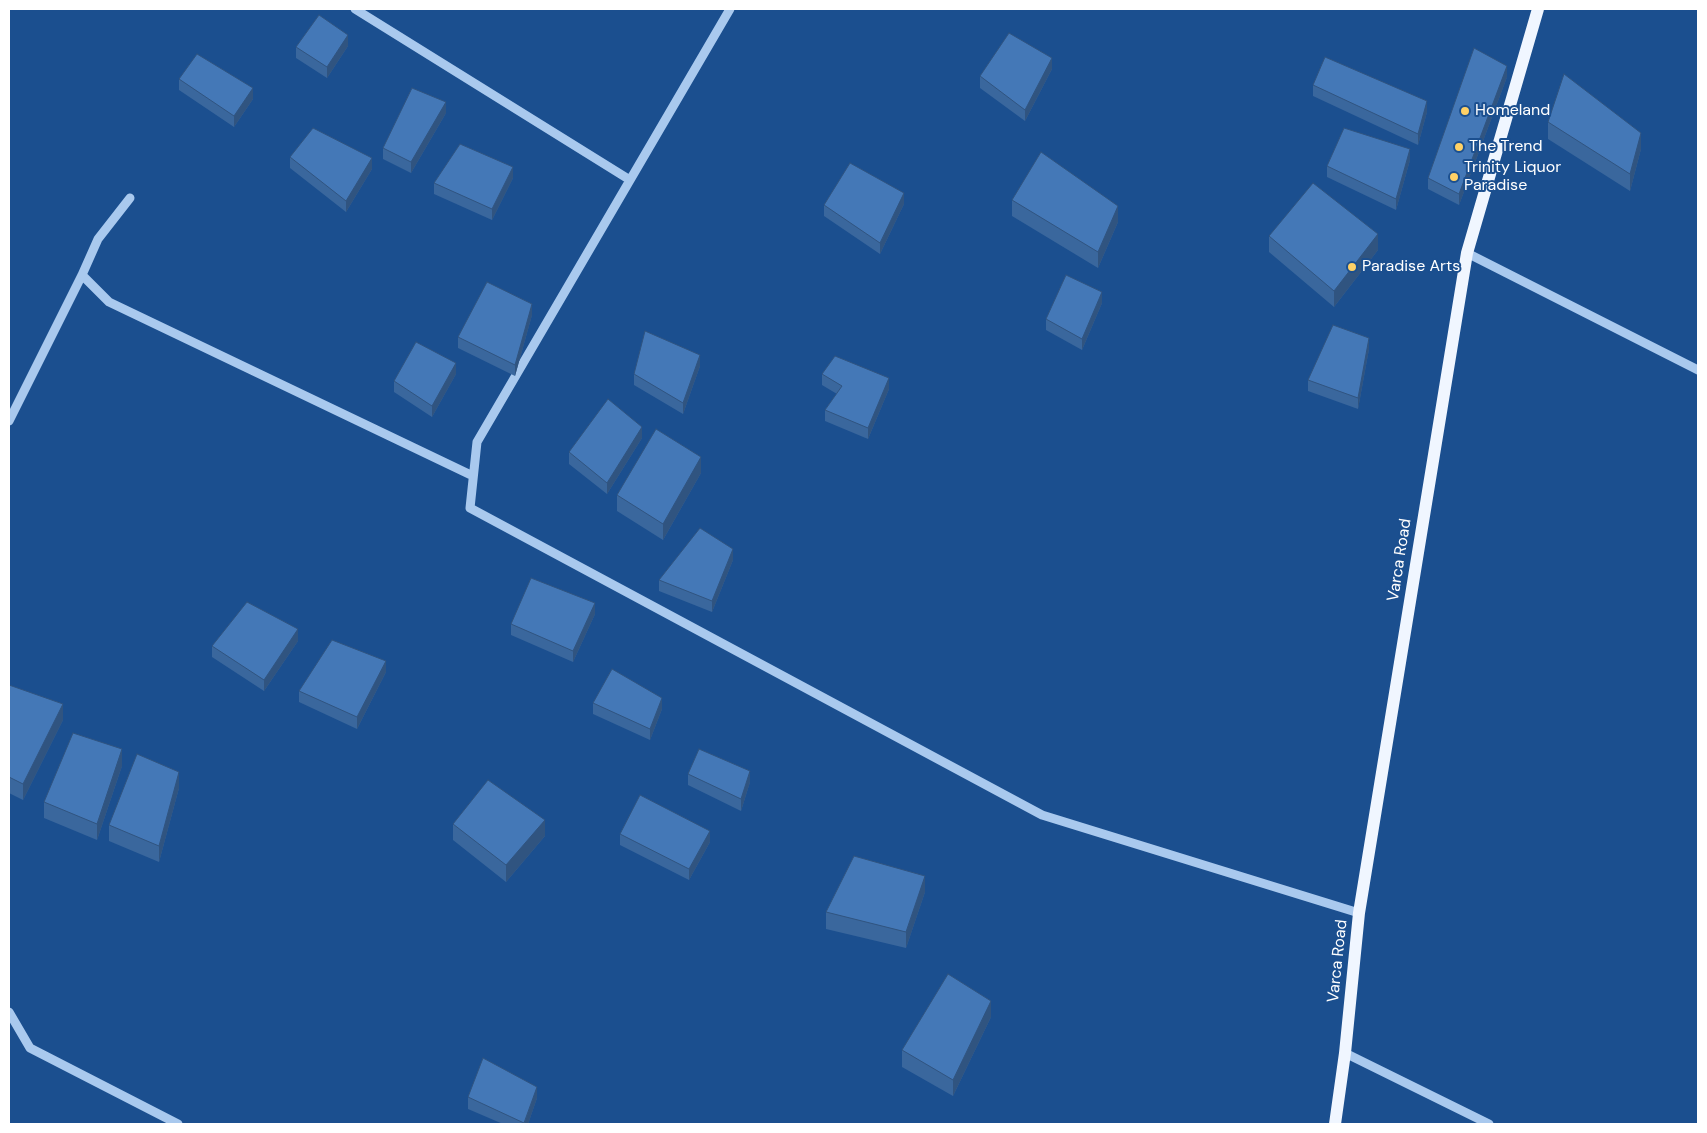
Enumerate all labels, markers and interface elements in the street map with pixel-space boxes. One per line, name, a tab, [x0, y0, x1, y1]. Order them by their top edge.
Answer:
place label: Homeland	[1475, 101, 1550, 121]
marker: Homeland	[1459, 105, 1471, 117]
place label: The Trend	[1469, 137, 1543, 157]
marker: The Trend	[1453, 141, 1465, 153]
place label: Trinity Liquor Paradise	[1464, 158, 1561, 196]
marker: Trinity Liquor Paradise	[1448, 171, 1460, 183]
place label: Paradise Arts	[1362, 257, 1460, 277]
marker: Paradise Arts	[1346, 261, 1358, 273]
street label: Varca Road	[1384, 517, 1416, 603]
street label: Varca Road	[1324, 918, 1352, 1004]

